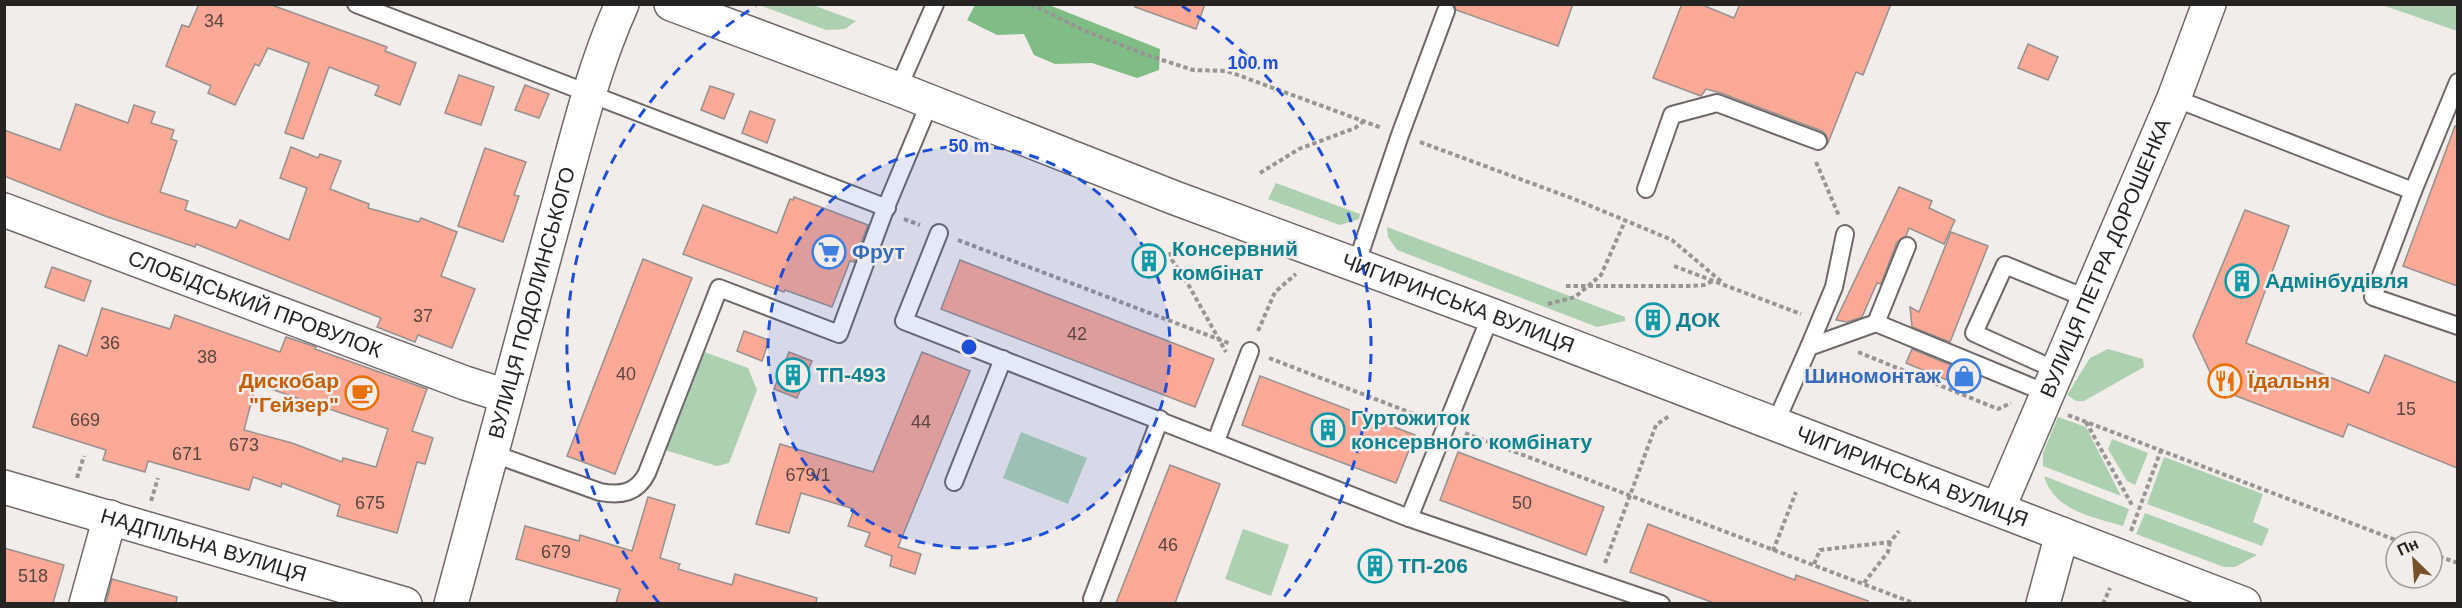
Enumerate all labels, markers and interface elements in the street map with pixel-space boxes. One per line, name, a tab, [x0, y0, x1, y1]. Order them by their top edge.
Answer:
house number: 34	[204, 11, 224, 31]
text: 100 m	[1227, 53, 1279, 73]
street label: ВУЛИЦЯ ПЕТРА ДОРОШЕНКА	[2035, 115, 2175, 401]
text: 50 m	[948, 136, 990, 156]
street label: ВУЛИЦЯ ПОДОЛИНСЬКОГО	[484, 164, 579, 441]
supermarket icon: Фрут	[811, 234, 847, 270]
place label: Консервний комбінат	[1172, 237, 1298, 284]
place label: Фрут	[852, 240, 905, 263]
building icon: Консервний комбінат	[1131, 243, 1167, 279]
street label: СЛОБІДСЬКИЙ ПРОВУЛОК	[125, 246, 386, 362]
street label: ЧИГИРИНСЬКА ВУЛИЦЯ	[1339, 249, 1578, 357]
building icon: Адмінбудівля	[2224, 263, 2260, 299]
place label: Адмінбудівля	[2265, 269, 2409, 292]
building icon: ДОК	[1635, 302, 1671, 338]
house number: 37	[413, 306, 433, 326]
place label: ДОК	[1676, 308, 1720, 331]
house number: 42	[1067, 324, 1087, 344]
house number: 36	[100, 333, 120, 353]
centre of rings	[959, 337, 979, 357]
house number: 38	[197, 347, 217, 367]
building icon: ТП-493	[775, 357, 811, 393]
shop icon: Шиномонтаж	[1946, 358, 1982, 394]
place label: ТП-493	[816, 363, 886, 386]
restaurant icon: Їдальня	[2207, 363, 2243, 399]
house number: 40	[616, 364, 636, 384]
place label: Шиномонтаж	[1804, 364, 1942, 387]
place label: Дискобар "Гейзер"	[239, 369, 339, 416]
place label: Їдальня	[2247, 369, 2330, 392]
cafe icon: Дискобар "Гейзер"	[344, 375, 380, 411]
house number: 15	[2396, 399, 2416, 419]
place label: Гуртожиток консервного комбінату	[1351, 406, 1593, 453]
house number: 669	[70, 410, 100, 430]
house number: 44	[911, 412, 931, 432]
building icon: Гуртожиток консервного комбінату	[1310, 412, 1346, 448]
street label: ЧИГИРИНСЬКА ВУЛИЦЯ	[1793, 421, 2031, 531]
house number: 673	[229, 435, 259, 455]
house number: 671	[172, 444, 202, 464]
house number: 679/1	[785, 465, 831, 485]
house number: 675	[355, 493, 385, 513]
house number: 50	[1512, 493, 1532, 513]
street label: НАДПІЛЬНА ВУЛИЦЯ	[98, 504, 309, 586]
north arrow	[2384, 530, 2444, 590]
house number: 46	[1158, 535, 1178, 555]
text: Пн	[2395, 535, 2421, 559]
house number: 679	[541, 542, 571, 562]
building icon: ТП-206	[1357, 548, 1393, 584]
place label: ТП-206	[1398, 554, 1468, 577]
house number: 518	[18, 566, 48, 586]

